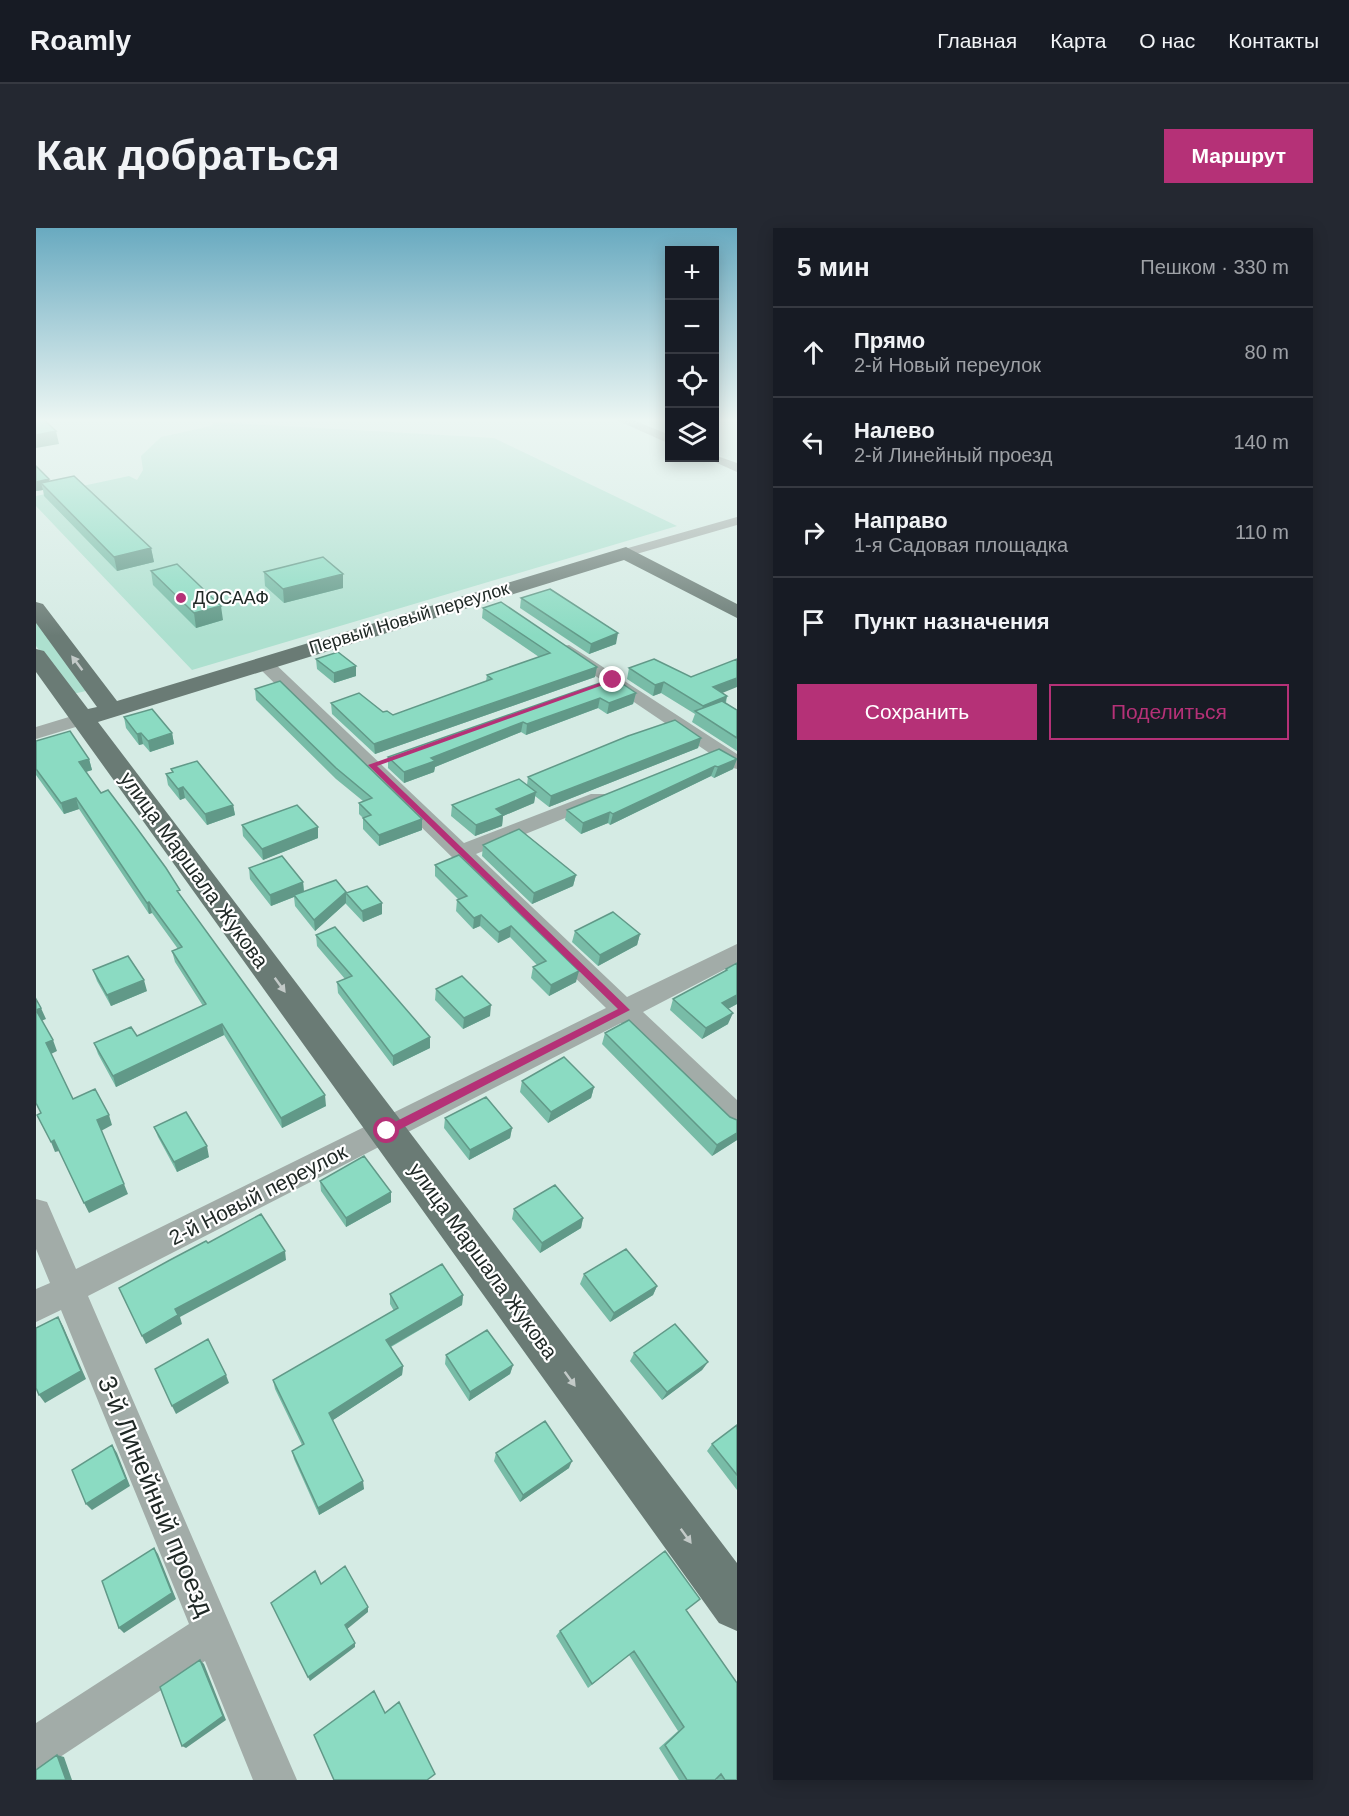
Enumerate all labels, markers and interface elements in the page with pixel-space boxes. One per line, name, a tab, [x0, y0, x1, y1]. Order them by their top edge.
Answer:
text: Roamly	[30, 25, 131, 56]
text: Главная	[937, 29, 1017, 52]
text: Карта	[1050, 29, 1106, 52]
text: О нас	[1139, 29, 1195, 52]
text: Контакты	[1228, 29, 1319, 52]
button: Маршрут	[1164, 129, 1313, 183]
text: Как добраться	[36, 132, 340, 179]
map controls	[665, 246, 719, 462]
button: +	[665, 246, 719, 300]
text: 5 мин	[797, 252, 870, 282]
text: Пешком · 330 m	[1140, 256, 1289, 278]
button: −	[665, 300, 719, 354]
text: Прямо	[854, 328, 925, 353]
icon: ahead	[797, 336, 830, 369]
text: 80 m	[1245, 341, 1289, 363]
button: locate	[665, 354, 719, 408]
text: 2-й Новый переулок	[854, 354, 1041, 376]
button: layers	[665, 408, 719, 462]
text: Налево	[854, 418, 935, 443]
icon: left	[797, 426, 830, 459]
text: 140 m	[1233, 431, 1289, 453]
text: 2-й Линейный проезд	[854, 444, 1052, 466]
text: Направо	[854, 508, 948, 533]
icon: right	[797, 516, 830, 549]
text: 110 m	[1235, 521, 1289, 543]
text: 1-я Садовая площадка	[854, 534, 1068, 556]
street label: Первый Новый переулок	[307, 578, 511, 658]
place label: ДОСААФ	[193, 588, 269, 608]
marker: ДОСААФ	[174, 591, 188, 605]
icon: arrive	[797, 606, 830, 639]
text: Пункт назначения	[854, 609, 1050, 634]
one-way arrow	[71, 655, 83, 671]
route end	[599, 666, 625, 692]
button: Сохранить	[797, 684, 1037, 740]
button: Поделиться	[1049, 684, 1289, 740]
street label: улица Маршала Жукова	[116, 767, 273, 972]
one-way arrow	[273, 978, 285, 993]
route start	[373, 1117, 399, 1143]
street label: 2-й Новый переулок	[165, 1139, 351, 1249]
street label: улица Маршала Жукова	[405, 1158, 562, 1363]
one-way arrow	[564, 1370, 576, 1386]
street label: 3-й Линейный проезд	[92, 1371, 220, 1621]
one-way arrow	[679, 1528, 691, 1543]

